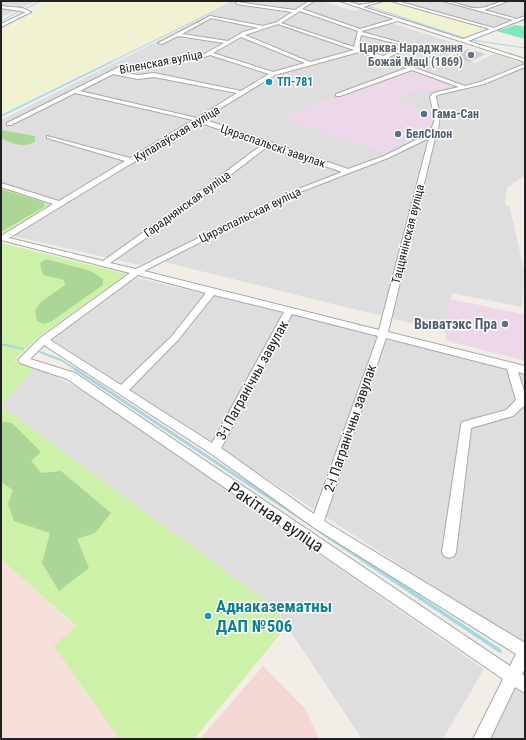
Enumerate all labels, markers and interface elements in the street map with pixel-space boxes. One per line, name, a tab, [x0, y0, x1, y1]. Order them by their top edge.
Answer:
place label: Царква Нараджэння Божай Маці (1869)	[359, 41, 463, 69]
street label: Віленская вуліца	[118, 47, 204, 77]
marker: Царква Нараджэння Божай Маці (1869)	[466, 50, 476, 60]
place label: ТП-781	[277, 75, 313, 89]
marker: ТП-781	[264, 77, 274, 87]
street label: Купалаўская вуліца	[132, 103, 223, 165]
place label: Гама-Сан	[432, 107, 479, 121]
marker: Гама-Сан	[419, 109, 429, 119]
street label: Цярэспальскі завулак	[218, 121, 328, 171]
place label: БелСілон	[406, 127, 452, 141]
marker: БелСілон	[393, 129, 403, 139]
street label: Гараднянская вуліца	[141, 168, 233, 240]
street label: Таццянінская вуліца	[389, 183, 427, 285]
street label: Цярэспальская вуліца	[197, 184, 303, 246]
place label: Выватэкс Пра	[414, 316, 497, 332]
street label: 3-і Пагранічны завулак	[213, 317, 292, 442]
marker: Выватэкс Пра	[500, 319, 510, 329]
street label: 2-і Пагранічны завулак	[321, 362, 379, 494]
street label: Ракітная вуліца	[225, 478, 327, 556]
place label: Аднаказематны ДАП №506	[216, 596, 332, 636]
marker: Аднаказематны ДАП №506	[203, 611, 213, 621]

